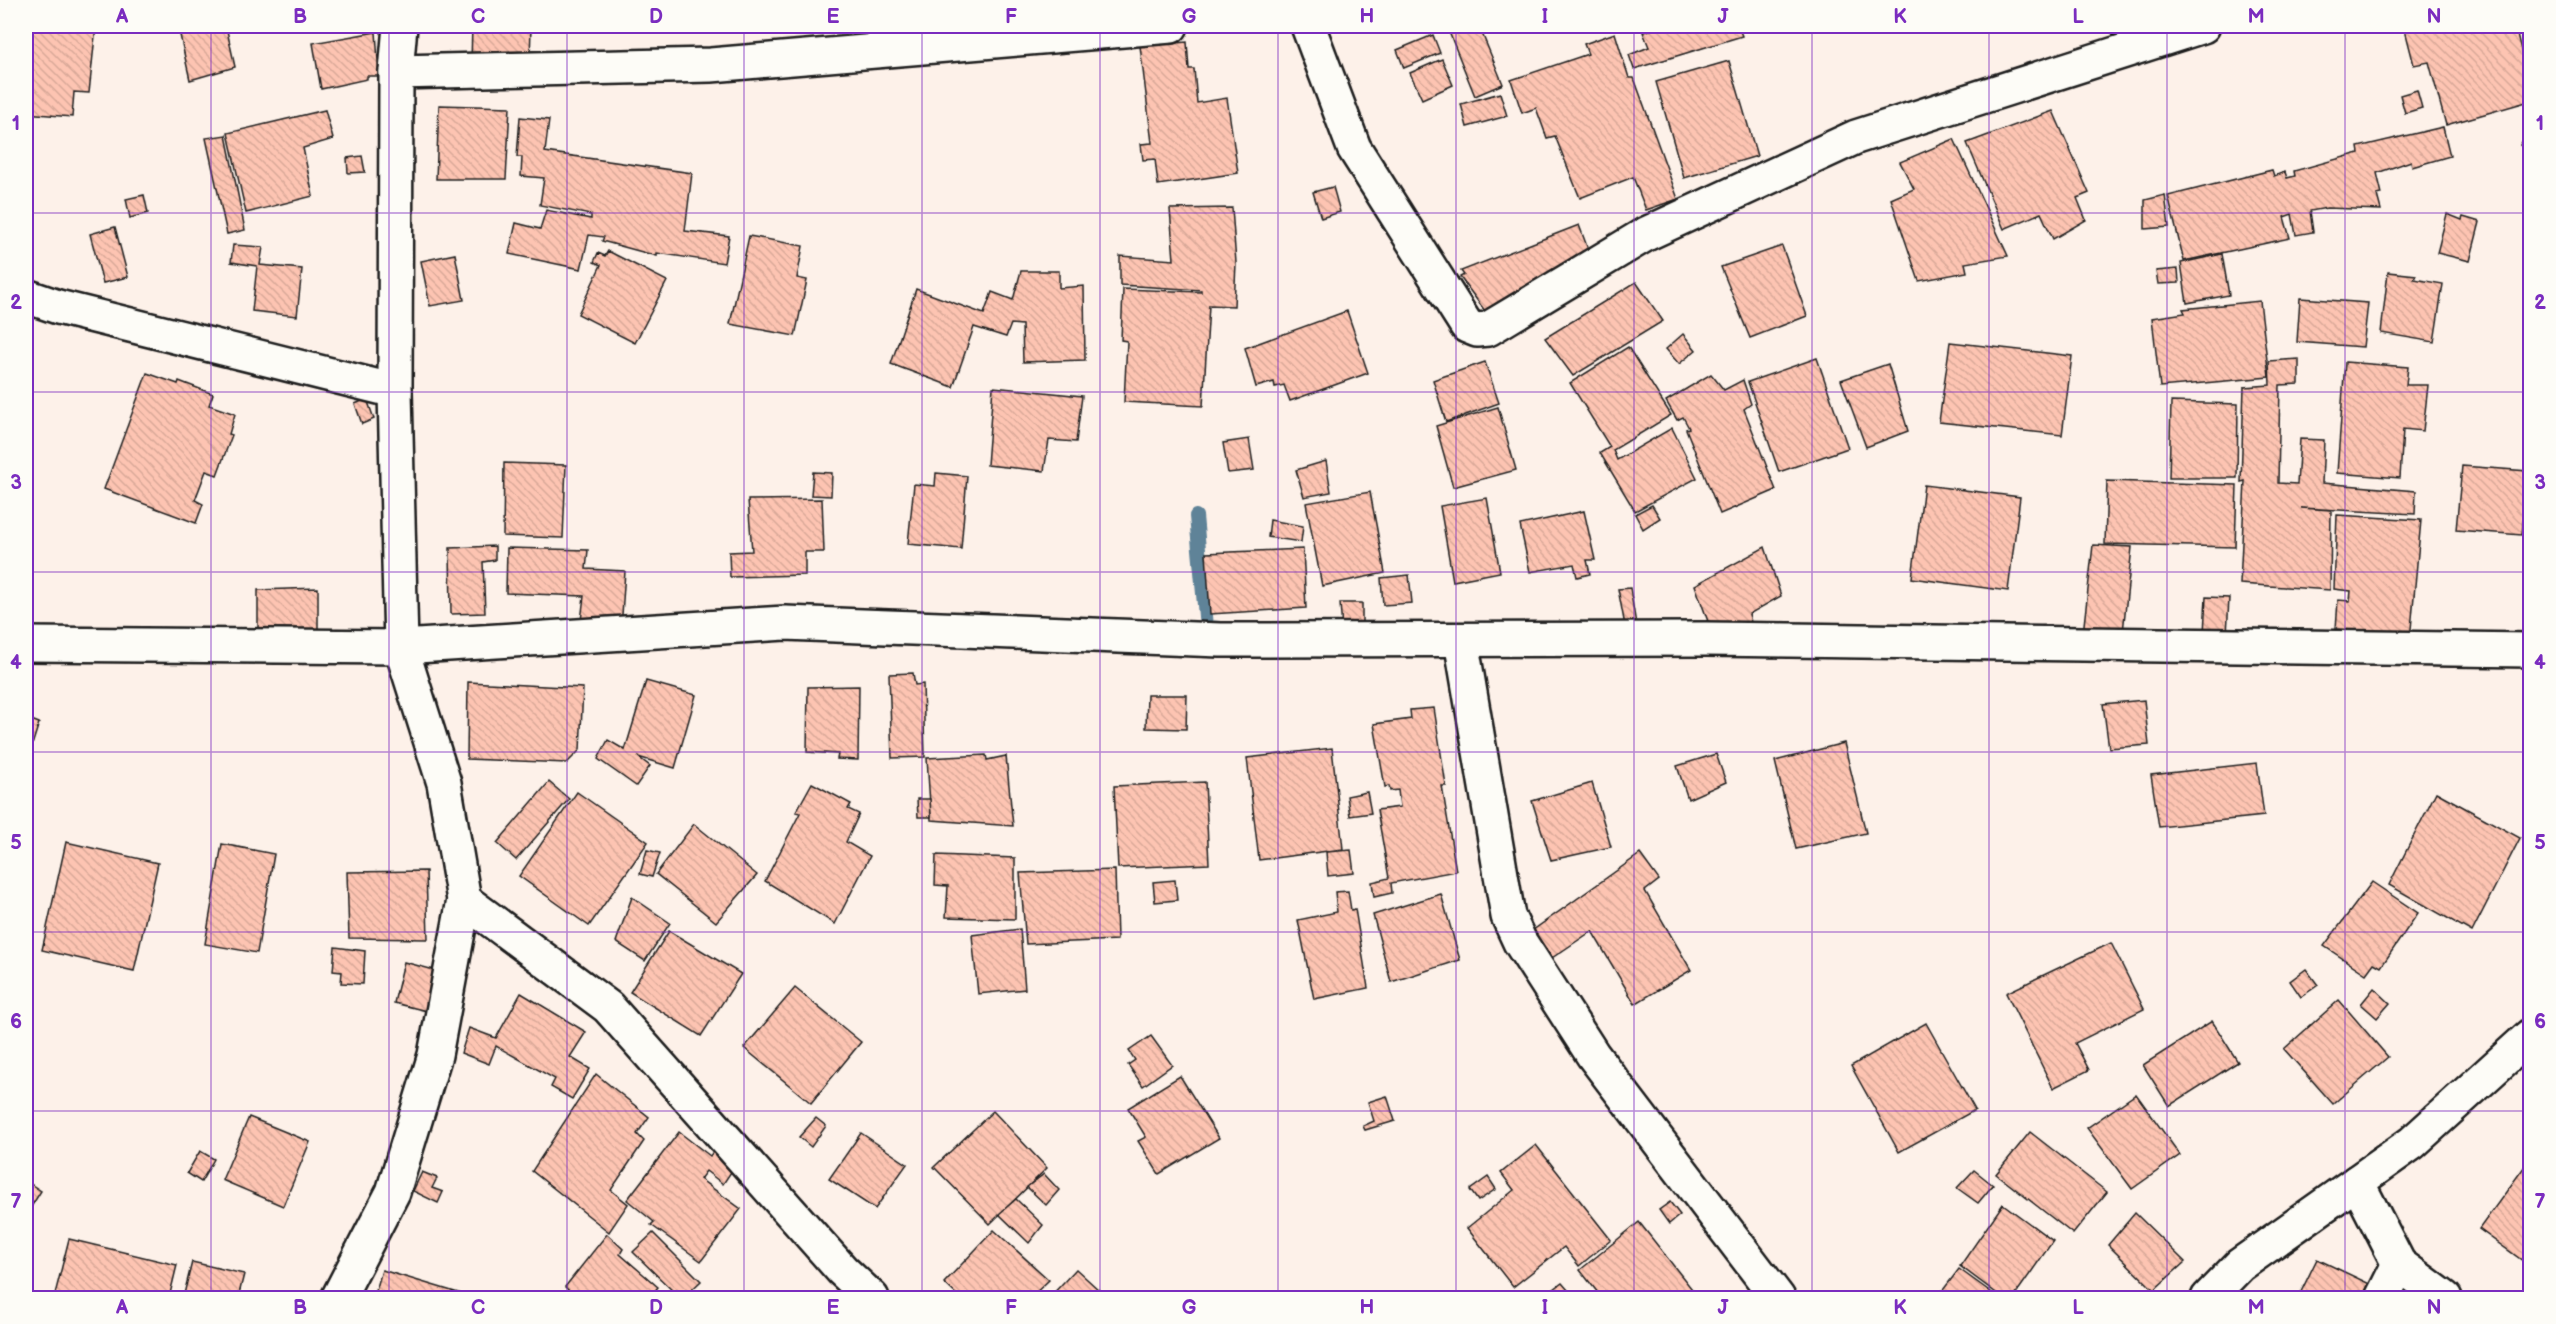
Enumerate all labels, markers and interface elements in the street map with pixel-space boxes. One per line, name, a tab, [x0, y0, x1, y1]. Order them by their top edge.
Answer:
text: A	[115, 5, 129, 29]
text: B	[293, 5, 307, 29]
text: C	[471, 5, 485, 29]
text: D	[649, 5, 663, 29]
text: E	[827, 5, 840, 29]
text: F	[1005, 5, 1017, 29]
text: G	[1182, 5, 1197, 29]
text: H	[1360, 5, 1374, 29]
text: I	[1542, 5, 1548, 29]
text: J	[1718, 5, 1730, 29]
text: K	[1893, 5, 1907, 29]
text: L	[2072, 5, 2084, 29]
text: M	[2247, 5, 2265, 29]
text: N	[2426, 5, 2442, 29]
text: 1	[12, 112, 20, 136]
text: 1	[2536, 112, 2544, 136]
text: 2	[10, 291, 22, 315]
text: 2	[2534, 291, 2546, 315]
text: 3	[10, 471, 22, 495]
text: 3	[2534, 471, 2546, 495]
text: 4	[10, 651, 22, 675]
text: 4	[2534, 651, 2546, 675]
text: 5	[10, 831, 22, 855]
text: 5	[2534, 831, 2546, 855]
text: 6	[10, 1010, 22, 1034]
text: 6	[2534, 1010, 2546, 1034]
text: 7	[10, 1190, 22, 1214]
text: 7	[2534, 1190, 2546, 1214]
text: A	[115, 1296, 129, 1320]
text: B	[293, 1296, 307, 1320]
text: C	[471, 1296, 485, 1320]
text: D	[649, 1296, 663, 1320]
text: E	[827, 1296, 840, 1320]
text: F	[1005, 1296, 1017, 1320]
text: G	[1182, 1296, 1197, 1320]
text: H	[1360, 1296, 1374, 1320]
text: I	[1542, 1296, 1548, 1320]
text: J	[1718, 1296, 1730, 1320]
text: K	[1893, 1296, 1907, 1320]
text: L	[2072, 1296, 2084, 1320]
text: M	[2247, 1296, 2265, 1320]
text: N	[2426, 1296, 2442, 1320]

